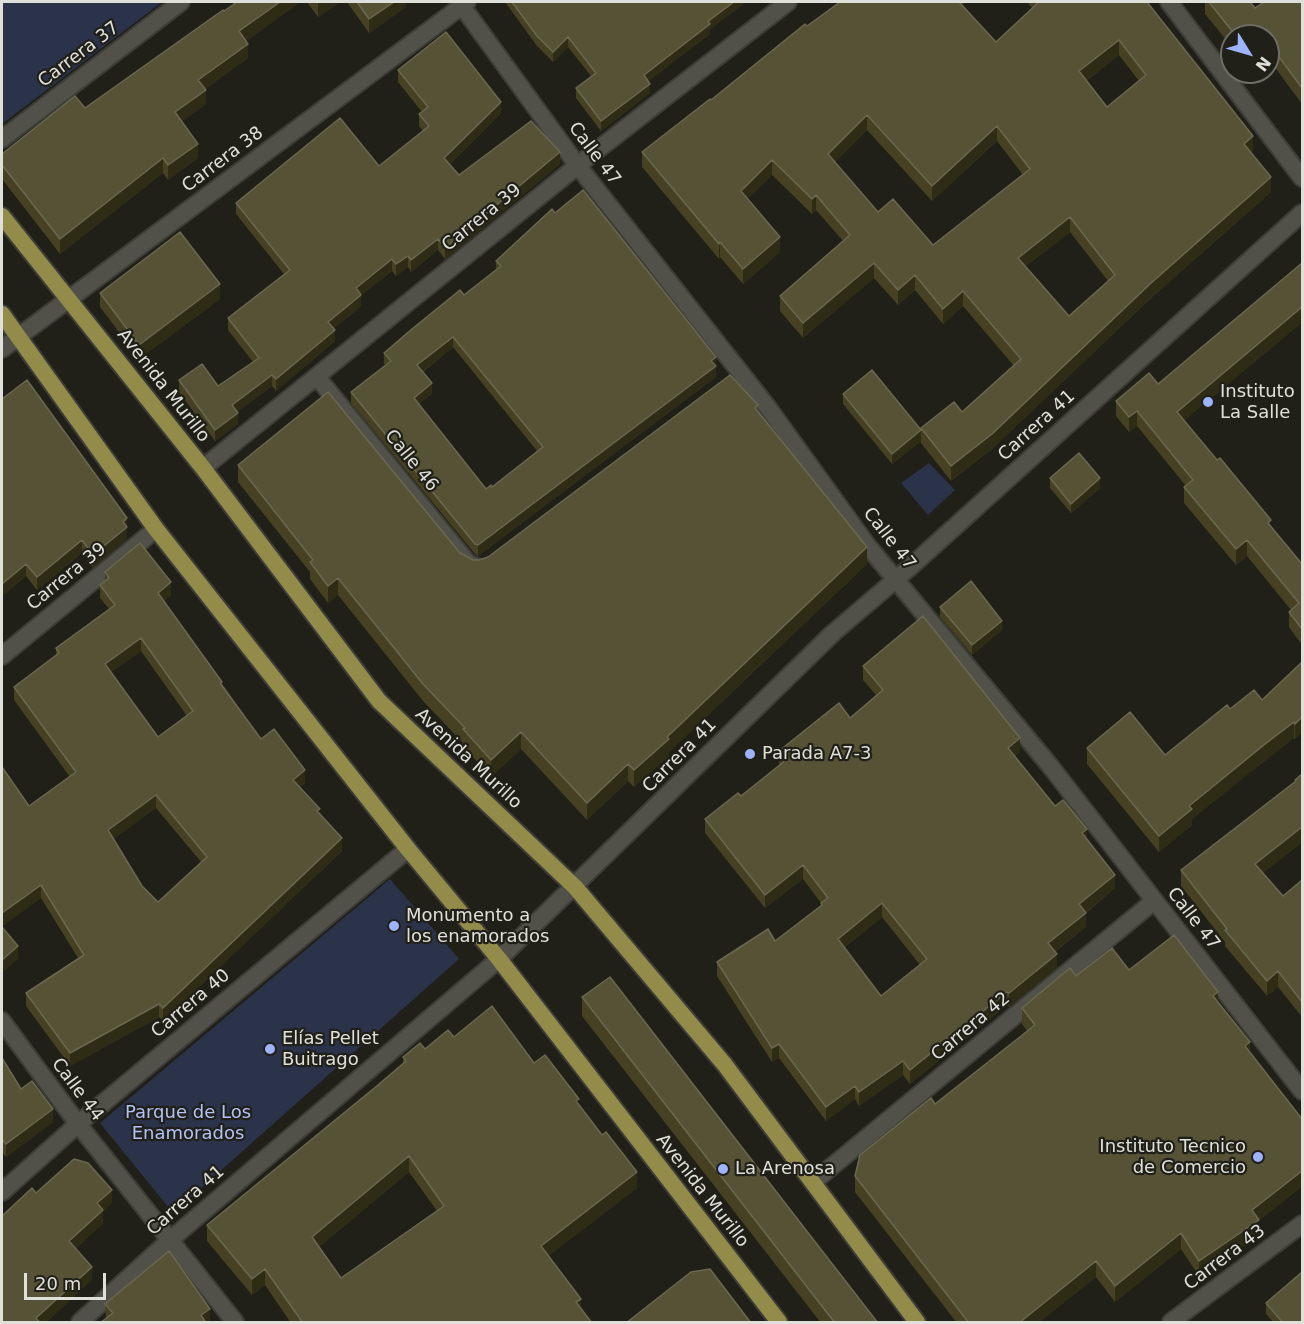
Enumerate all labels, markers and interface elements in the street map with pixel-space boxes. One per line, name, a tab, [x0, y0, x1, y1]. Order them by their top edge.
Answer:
street label: Carrera 37	[34, 18, 124, 92]
north arrow	[1220, 24, 1280, 84]
text: N	[1252, 53, 1275, 75]
street label: Calle 47	[563, 118, 625, 190]
street label: Carrera 38	[178, 123, 268, 197]
street label: Carrera 39	[438, 179, 526, 257]
street label: Avenida Murillo	[112, 325, 214, 447]
place label: Instituto La Salle	[1220, 381, 1295, 424]
street label: Carrera 41	[994, 386, 1080, 466]
marker: Instituto La Salle	[1201, 395, 1215, 409]
street label: Calle 46	[380, 426, 442, 496]
street label: Calle 47	[858, 503, 920, 575]
street label: Carrera 39	[23, 538, 111, 616]
street label: Avenida Murillo	[410, 704, 526, 814]
street label: Carrera 41	[638, 714, 722, 798]
place label: Parada A7-3	[762, 743, 871, 765]
marker: Parada A7-3	[743, 747, 757, 761]
street label: Calle 47	[1162, 883, 1224, 955]
place label: Monumento a los enamorados	[406, 905, 549, 948]
marker: Monumento a los enamorados	[387, 919, 401, 933]
street label: Carrera 40	[147, 965, 235, 1043]
street label: Carrera 42	[927, 988, 1015, 1066]
place label: Elías Pellet Buitrago	[282, 1028, 379, 1070]
marker: Elías Pellet Buitrago	[263, 1042, 277, 1056]
street label: Calle 44	[46, 1054, 108, 1126]
park label: Parque de Los Enamorados	[125, 1102, 251, 1144]
street label: Avenida Murillo	[651, 1130, 753, 1252]
place label: Instituto Tecnico de Comercio	[1099, 1136, 1246, 1178]
marker: Instituto Tecnico de Comercio	[1251, 1150, 1265, 1164]
place label: La Arenosa	[735, 1158, 835, 1180]
street label: Carrera 41	[143, 1161, 229, 1241]
marker: La Arenosa	[716, 1162, 730, 1176]
street label: Carrera 43	[1180, 1221, 1270, 1295]
scale bar	[27, 1261, 110, 1299]
text: 20 m	[35, 1273, 81, 1294]

